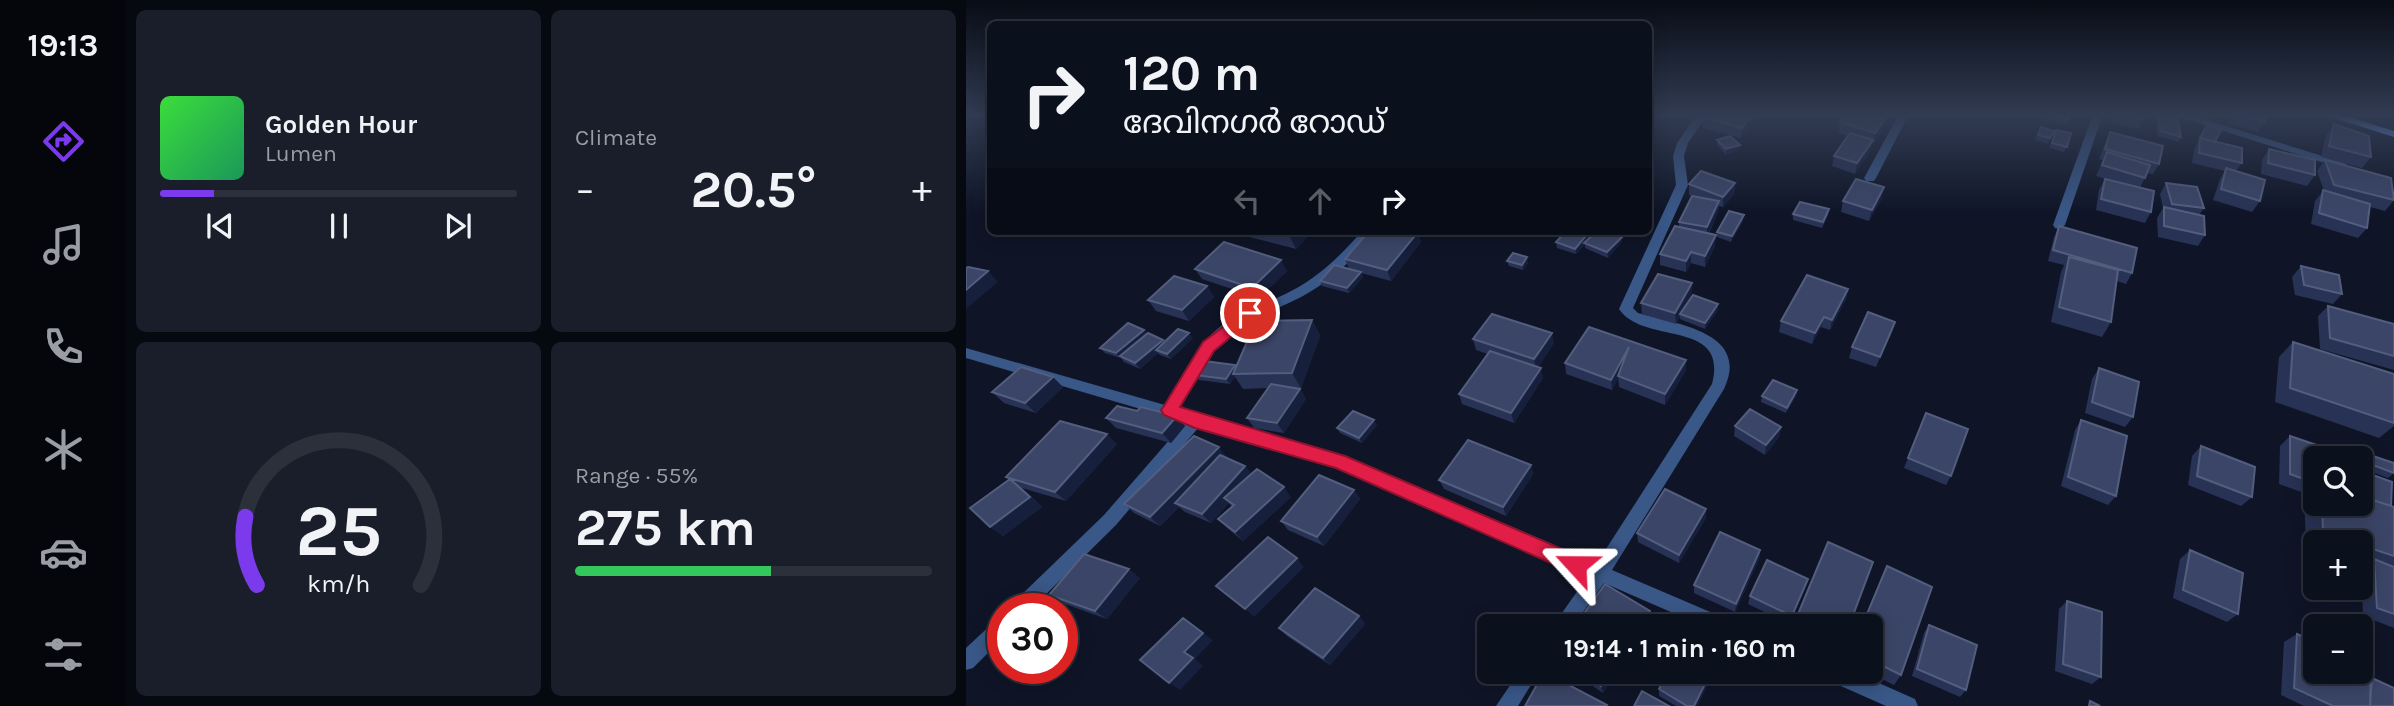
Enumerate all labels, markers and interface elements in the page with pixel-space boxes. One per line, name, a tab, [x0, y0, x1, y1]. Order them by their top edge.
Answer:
text: 19:13	[28, 27, 98, 64]
text: 120 m	[1123, 45, 1260, 102]
icon: right	[1008, 49, 1099, 140]
text: ദേവിനഗർ റോഡ്	[1123, 104, 1385, 141]
text: Golden Hour	[265, 109, 417, 140]
icon: directions	[39, 117, 88, 166]
text: Climate	[575, 124, 657, 151]
text: Lumen	[265, 140, 337, 167]
text: 20.5°	[691, 159, 817, 220]
text: −	[575, 167, 595, 212]
text: +	[912, 167, 932, 212]
icon: left	[1228, 182, 1266, 220]
icon: ahead	[1301, 182, 1339, 220]
icon: right	[1374, 182, 1412, 220]
icon: previous	[201, 207, 239, 245]
icon: pause	[320, 207, 358, 245]
icon: next	[439, 207, 477, 245]
icon: music	[39, 220, 88, 269]
pin	[1220, 283, 1280, 343]
icon: arrive	[1231, 294, 1269, 332]
icon: phone	[39, 322, 88, 371]
icon: climate	[39, 425, 88, 474]
map controls	[2303, 446, 2373, 684]
button: search	[2303, 446, 2373, 516]
text: Range · 55%	[575, 462, 698, 489]
text: 25	[295, 488, 382, 573]
text: 275 km	[575, 497, 756, 558]
icon: car	[39, 528, 88, 577]
position arrow	[1539, 528, 1613, 602]
button: +	[2303, 530, 2373, 600]
text: km/h	[307, 569, 370, 598]
speed limit sign: 30	[987, 593, 1078, 684]
button: −	[2303, 614, 2373, 684]
icon: filters	[39, 630, 88, 679]
text: 19:14 · 1 min · 160 m	[1564, 633, 1796, 664]

